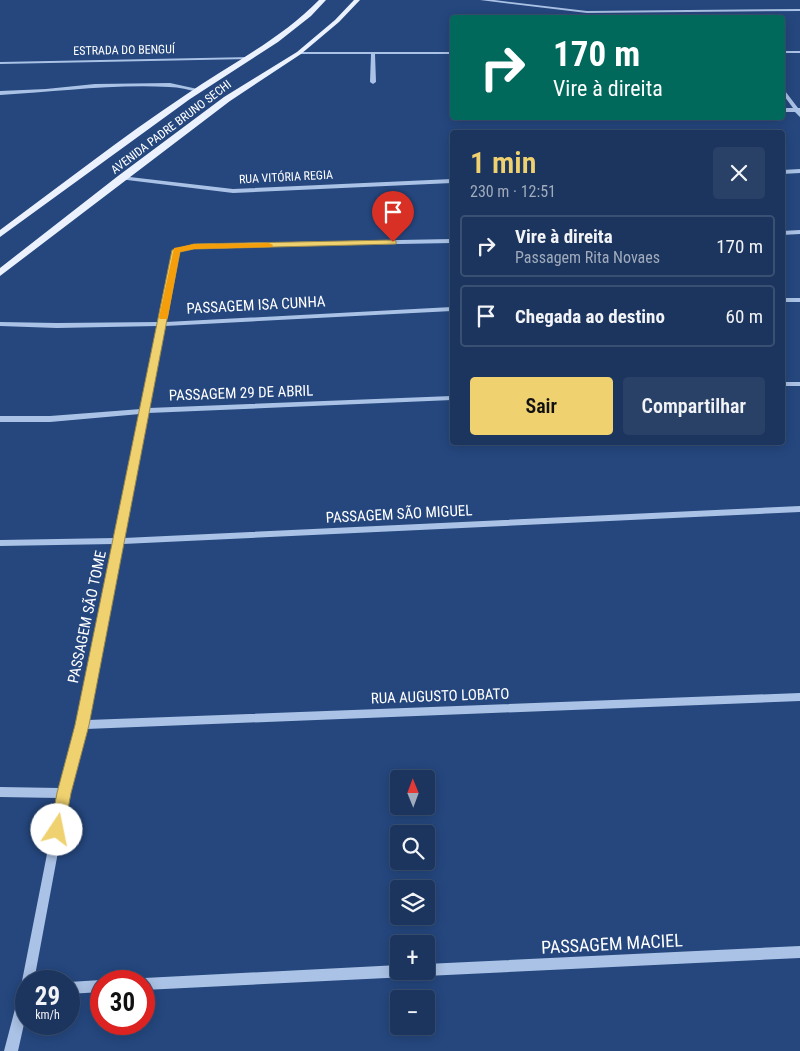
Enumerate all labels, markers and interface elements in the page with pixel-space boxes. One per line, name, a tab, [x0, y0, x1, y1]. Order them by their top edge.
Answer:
text: 170 m	[553, 34, 640, 75]
icon: right	[470, 35, 535, 100]
street label: ESTRADA DO BENGUÍ	[73, 41, 176, 58]
text: Vire à direita	[553, 76, 663, 101]
street label: AVENIDA PADRE BRUNO SECHI	[108, 77, 234, 177]
text: 1 min	[470, 145, 536, 180]
button: close	[713, 147, 765, 199]
street label: RUA VITÓRIA REGIA	[239, 167, 333, 186]
text: 230 m · 12:51	[470, 182, 556, 201]
pin	[372, 191, 414, 242]
icon: arrive	[379, 198, 407, 226]
text: Vire à direita	[515, 225, 613, 248]
icon: right	[472, 232, 500, 260]
text: 170 m	[716, 235, 763, 258]
text: Passagem Rita Novaes	[515, 248, 660, 267]
street label: PASSAGEM ISA CUNHA	[186, 292, 326, 318]
icon: arrive	[472, 302, 500, 330]
text: Chegada ao destino	[515, 305, 665, 328]
text: 60 m	[726, 305, 763, 328]
button: Sair	[470, 377, 613, 435]
button: Compartilhar	[623, 377, 765, 435]
street label: PASSAGEM 29 DE ABRIL	[168, 381, 314, 405]
street label: PASSAGEM SÃO MIGUEL	[325, 501, 473, 527]
street label: PASSAGEM SÃO TOME	[64, 549, 110, 685]
street label: RUA AUGUSTO LOBATO	[370, 685, 510, 707]
north arrow	[390, 770, 435, 815]
map controls	[390, 770, 435, 1035]
position arrow	[30, 803, 82, 855]
button: search	[390, 825, 435, 870]
button: layers	[390, 880, 435, 925]
street label: PASSAGEM MACIEL	[541, 929, 684, 958]
button: +	[390, 935, 435, 980]
speed limit sign: 30	[90, 970, 155, 1035]
text: 29	[35, 982, 60, 1011]
button: −	[390, 990, 435, 1035]
text: km/h	[35, 1008, 60, 1022]

